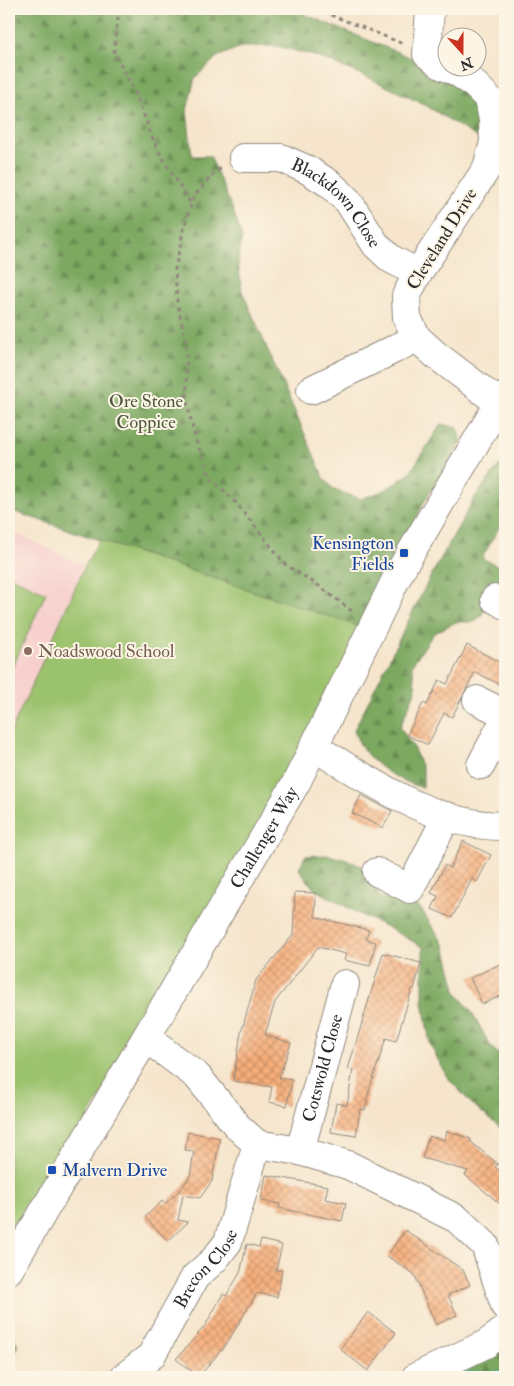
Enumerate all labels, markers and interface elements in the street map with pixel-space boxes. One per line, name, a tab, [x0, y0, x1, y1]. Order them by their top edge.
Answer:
north arrow	[436, 28, 486, 78]
text: N	[457, 53, 476, 74]
street label: Blackdown Close	[288, 153, 386, 252]
street label: Cleveland Drive	[402, 184, 483, 294]
park label: Ore Stone Coppice	[109, 390, 183, 434]
place label: Kensington Fields	[312, 532, 394, 576]
marker: Kensington Fields	[398, 547, 410, 559]
place label: Noadswood School	[38, 640, 175, 663]
marker: Noadswood School	[22, 645, 34, 657]
street label: Challenger Way	[225, 781, 303, 893]
street label: Cotswold Close	[297, 1011, 348, 1124]
place label: Malvern Drive	[62, 1159, 168, 1182]
marker: Malvern Drive	[46, 1164, 58, 1176]
street label: Brecon Close	[168, 1226, 243, 1312]

